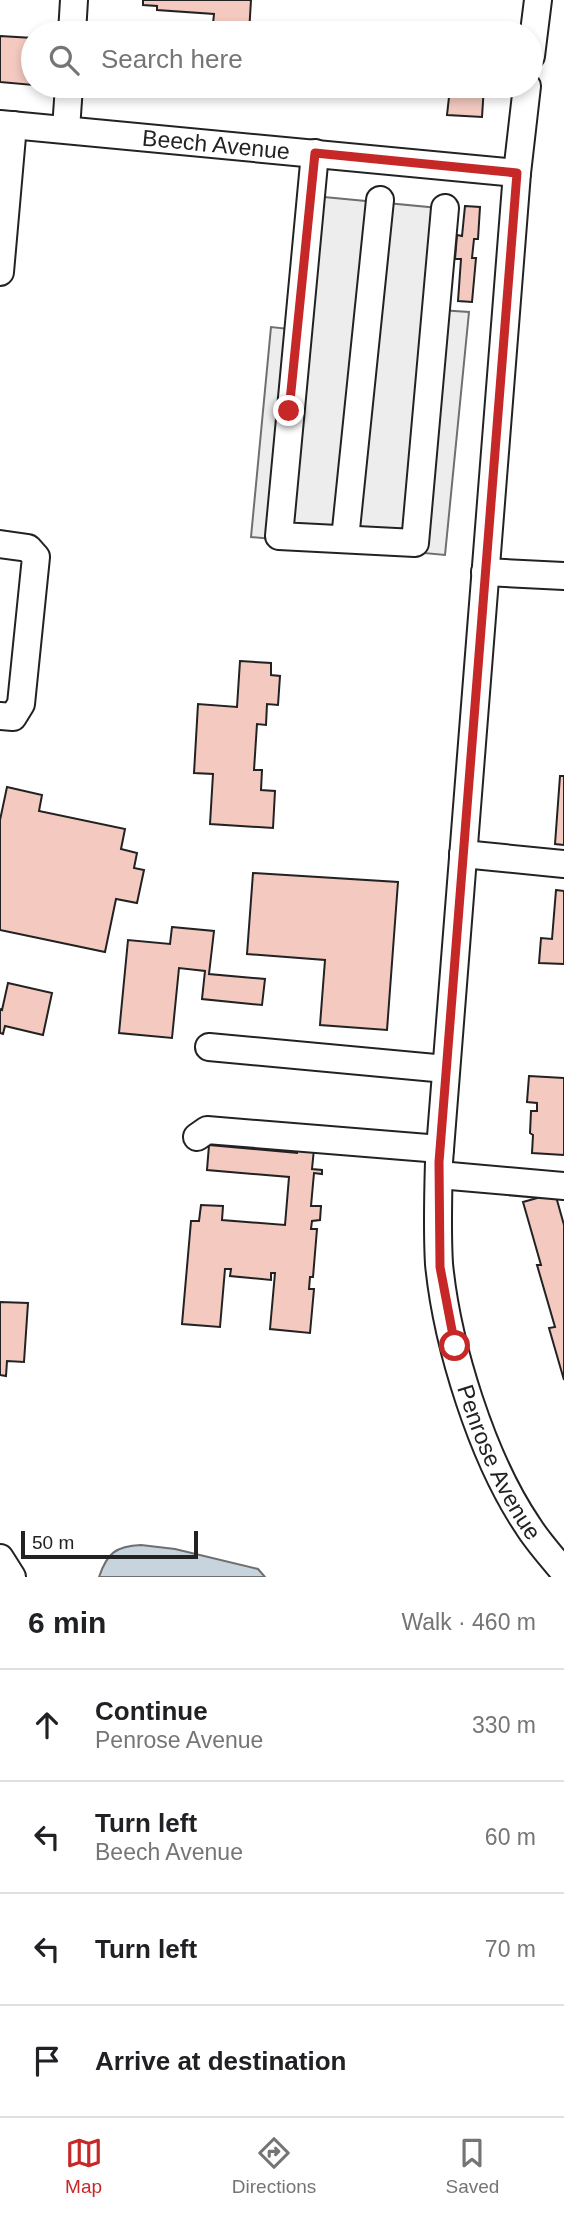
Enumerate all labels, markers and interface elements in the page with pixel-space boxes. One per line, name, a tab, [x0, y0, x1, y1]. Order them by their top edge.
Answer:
search box	[21, 21, 543, 98]
icon: search	[45, 41, 83, 79]
text: Search here	[101, 44, 243, 74]
street label: Beech Avenue	[141, 125, 291, 164]
route end	[273, 395, 304, 426]
route start	[439, 1330, 470, 1361]
street label: Penrose Avenue	[452, 1381, 546, 1545]
scale bar	[21, 1528, 198, 1560]
text: 50 m	[32, 1532, 74, 1553]
text: 6 min	[28, 1606, 106, 1639]
text: Walk · 460 m	[401, 1609, 536, 1635]
text: Continue	[95, 1696, 208, 1726]
icon: ahead	[28, 1706, 66, 1744]
text: 330 m	[472, 1712, 536, 1738]
text: Penrose Avenue	[95, 1727, 263, 1753]
text: Turn left	[95, 1808, 197, 1838]
icon: left	[28, 1818, 66, 1856]
text: 60 m	[485, 1824, 536, 1850]
text: Beech Avenue	[95, 1839, 243, 1865]
icon: left	[28, 1930, 66, 1968]
text: Turn left	[95, 1934, 197, 1964]
text: 70 m	[485, 1936, 536, 1962]
icon: arrive	[28, 2042, 66, 2080]
text: Arrive at destination	[95, 2046, 346, 2076]
tab: Map	[65, 2134, 103, 2198]
tab: Directions	[232, 2134, 316, 2198]
tab: Saved	[445, 2134, 499, 2198]

